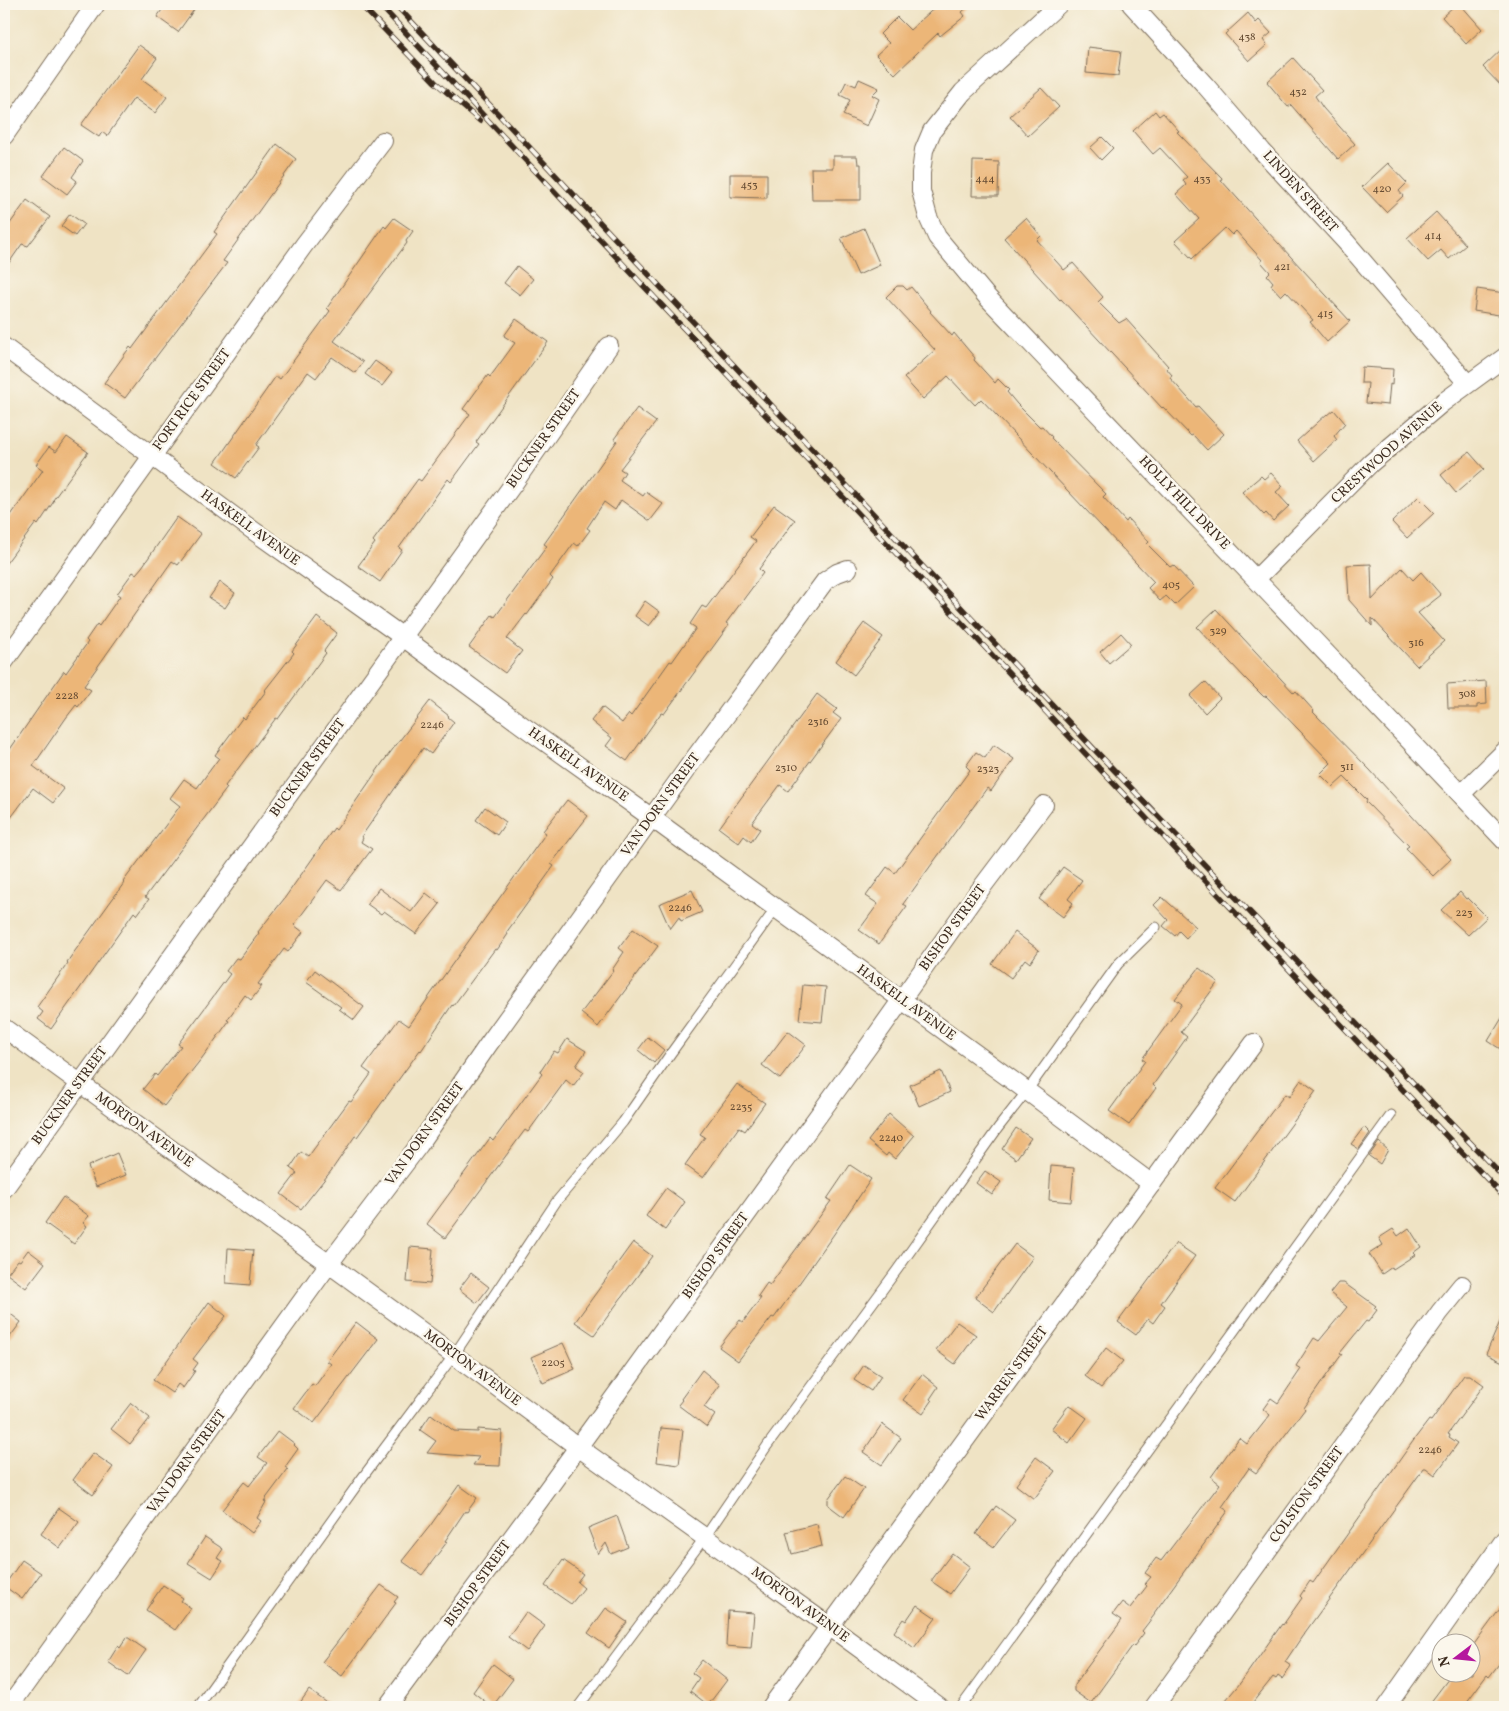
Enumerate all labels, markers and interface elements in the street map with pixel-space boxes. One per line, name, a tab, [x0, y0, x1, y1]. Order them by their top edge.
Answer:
house number: 438	[1238, 30, 1256, 45]
house number: 432	[1289, 85, 1307, 100]
street label: LINDEN STREET	[1258, 147, 1342, 237]
house number: 444	[975, 172, 995, 187]
house number: 433	[1193, 172, 1211, 187]
house number: 453	[740, 178, 758, 193]
house number: 420	[1373, 182, 1392, 197]
house number: 414	[1424, 229, 1442, 244]
house number: 421	[1274, 260, 1290, 275]
house number: 415	[1317, 307, 1333, 322]
street label: FORT RICE STREET	[149, 345, 235, 455]
street label: BUCKNER STREET	[503, 386, 585, 492]
street label: CRESTWOOD AVENUE	[1327, 398, 1447, 508]
street label: HOLLY HILL DRIVE	[1134, 452, 1234, 554]
street label: HASKELL AVENUE	[196, 485, 304, 571]
house number: 405	[1162, 578, 1180, 593]
house number: 329	[1209, 624, 1227, 639]
house number: 316	[1408, 636, 1424, 651]
house number: 308	[1458, 687, 1476, 702]
house number: 2228	[55, 689, 79, 704]
street label: BUCKNER STREET	[266, 715, 350, 821]
house number: 2316	[807, 715, 829, 730]
house number: 2246	[420, 718, 444, 733]
street label: HASKELL AVENUE	[524, 723, 632, 807]
street label: VAN DORN STREET	[617, 750, 705, 860]
house number: 311	[1340, 760, 1354, 775]
house number: 2310	[775, 761, 797, 776]
house number: 2323	[977, 762, 1000, 777]
street label: BISHOP STREET	[915, 881, 991, 975]
house number: 2246	[668, 901, 692, 916]
house number: 223	[1455, 906, 1473, 921]
street label: HASKELL AVENUE	[852, 960, 960, 1046]
street label: BUCKNER STREET	[28, 1043, 112, 1149]
street label: VAN DORN STREET	[381, 1079, 469, 1189]
street label: MORTON AVENUE	[91, 1088, 197, 1172]
house number: 2235	[730, 1100, 752, 1115]
house number: 2240	[879, 1131, 904, 1146]
street label: BISHOP STREET	[678, 1209, 754, 1303]
street label: WARREN STREET	[971, 1323, 1053, 1425]
street label: MORTON AVENUE	[419, 1325, 525, 1411]
house number: 2205	[541, 1356, 565, 1371]
street label: VAN DORN STREET	[143, 1407, 231, 1517]
street label: COLSTON STREET	[1266, 1443, 1348, 1547]
house number: 2246	[1418, 1443, 1442, 1458]
street label: BISHOP STREET	[440, 1537, 516, 1631]
street label: MORTON AVENUE	[747, 1563, 853, 1647]
north arrow	[1432, 1634, 1482, 1684]
text: N	[1434, 1654, 1455, 1669]

